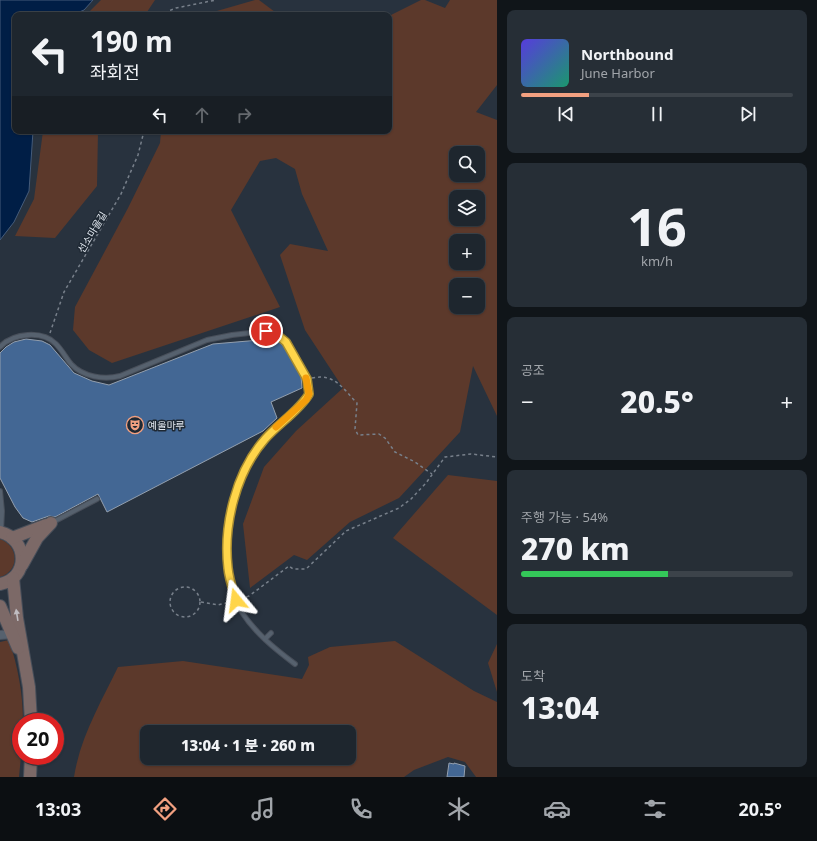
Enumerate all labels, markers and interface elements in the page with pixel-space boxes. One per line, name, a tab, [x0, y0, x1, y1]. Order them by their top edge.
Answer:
text: 190 m	[90, 22, 173, 60]
icon: left	[24, 28, 76, 80]
text: Northbound	[581, 44, 673, 64]
text: 좌회전	[90, 60, 140, 84]
text: June Harbor	[581, 64, 655, 82]
icon: previous	[555, 103, 577, 125]
icon: pause	[646, 103, 668, 125]
icon: next	[737, 103, 759, 125]
icon: left	[149, 104, 171, 126]
icon: ahead	[191, 104, 213, 126]
icon: right	[233, 104, 255, 126]
map controls	[449, 146, 485, 314]
button: search	[449, 146, 485, 182]
button: layers	[449, 190, 485, 226]
text: 16	[627, 190, 687, 261]
street label: 선소마을길	[74, 209, 110, 255]
button: +	[449, 234, 485, 270]
text: km/h	[641, 252, 673, 270]
button: −	[449, 278, 485, 314]
pin	[249, 314, 283, 348]
icon: arrive	[255, 320, 277, 342]
text: 공조	[521, 361, 545, 379]
text: 20.5°	[620, 381, 694, 422]
text: −	[521, 386, 534, 416]
text: +	[780, 386, 793, 416]
theatre icon: 예울마루	[125, 415, 145, 435]
place label: 예울마루	[148, 418, 185, 432]
text: 주행 가능 · 54%	[521, 508, 608, 526]
text: 270 km	[521, 528, 630, 569]
position arrow	[215, 579, 257, 621]
one-way arrow	[13, 609, 19, 621]
text: 도착	[521, 667, 545, 685]
text: 13:04	[521, 687, 599, 728]
speed limit sign: 20	[12, 713, 64, 765]
text: 13:04 · 1 분 · 260 m	[181, 735, 315, 755]
icon: directions	[151, 795, 179, 823]
icon: music	[249, 795, 277, 823]
icon: phone	[347, 795, 375, 823]
icon: climate	[445, 795, 473, 823]
icon: car	[543, 795, 571, 823]
icon: filters	[641, 795, 669, 823]
text: 13:03	[35, 797, 81, 821]
text: 20.5°	[738, 797, 782, 821]

